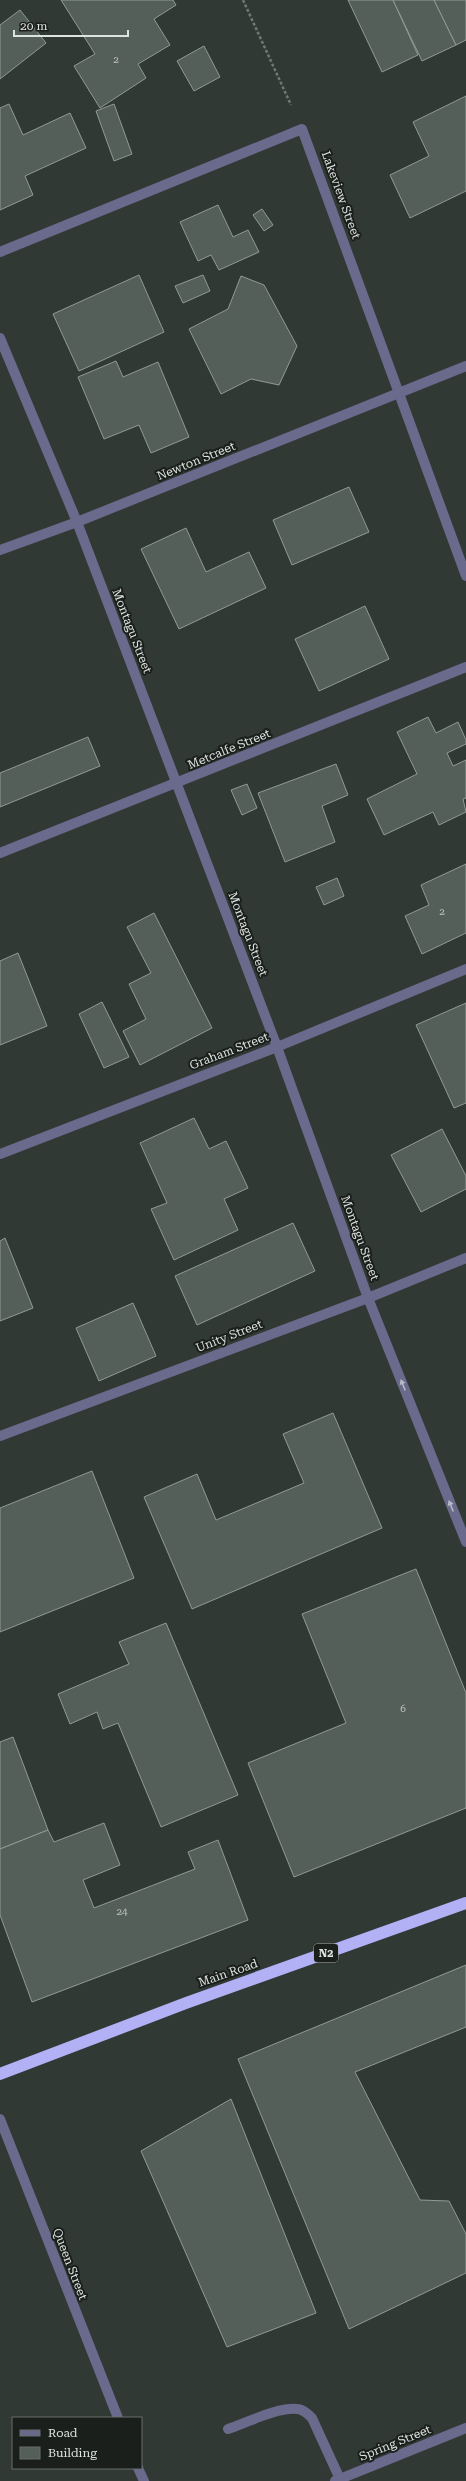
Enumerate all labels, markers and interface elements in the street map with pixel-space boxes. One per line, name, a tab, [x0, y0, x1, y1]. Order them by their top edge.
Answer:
scale bar	[14, 12, 128, 38]
text: 20 m	[20, 19, 47, 33]
house number: 2	[113, 54, 119, 65]
street label: Lakeview Street	[319, 149, 364, 241]
street label: Newton Street	[155, 439, 238, 483]
street label: Montagu Street	[109, 587, 155, 676]
street label: Metcalfe Street	[186, 726, 273, 772]
street label: Montagu Street	[225, 890, 271, 979]
house number: 2	[439, 906, 445, 917]
street label: Graham Street	[188, 1029, 271, 1072]
street label: Montagu Street	[338, 1194, 382, 1283]
street label: Unity Street	[194, 1317, 265, 1355]
one-way arrow	[400, 1378, 406, 1390]
one-way arrow	[448, 1499, 454, 1511]
house number: 6	[400, 1703, 406, 1714]
house number: 24	[116, 1906, 128, 1917]
road number: N2	[314, 1944, 338, 1962]
street label: Main Road	[196, 1956, 260, 1990]
street label: Queen Street	[50, 2226, 90, 2302]
legend	[12, 2417, 142, 2469]
street label: Spring Street	[357, 2422, 433, 2464]
text: Road	[48, 2426, 78, 2440]
text: Building	[48, 2446, 97, 2460]

